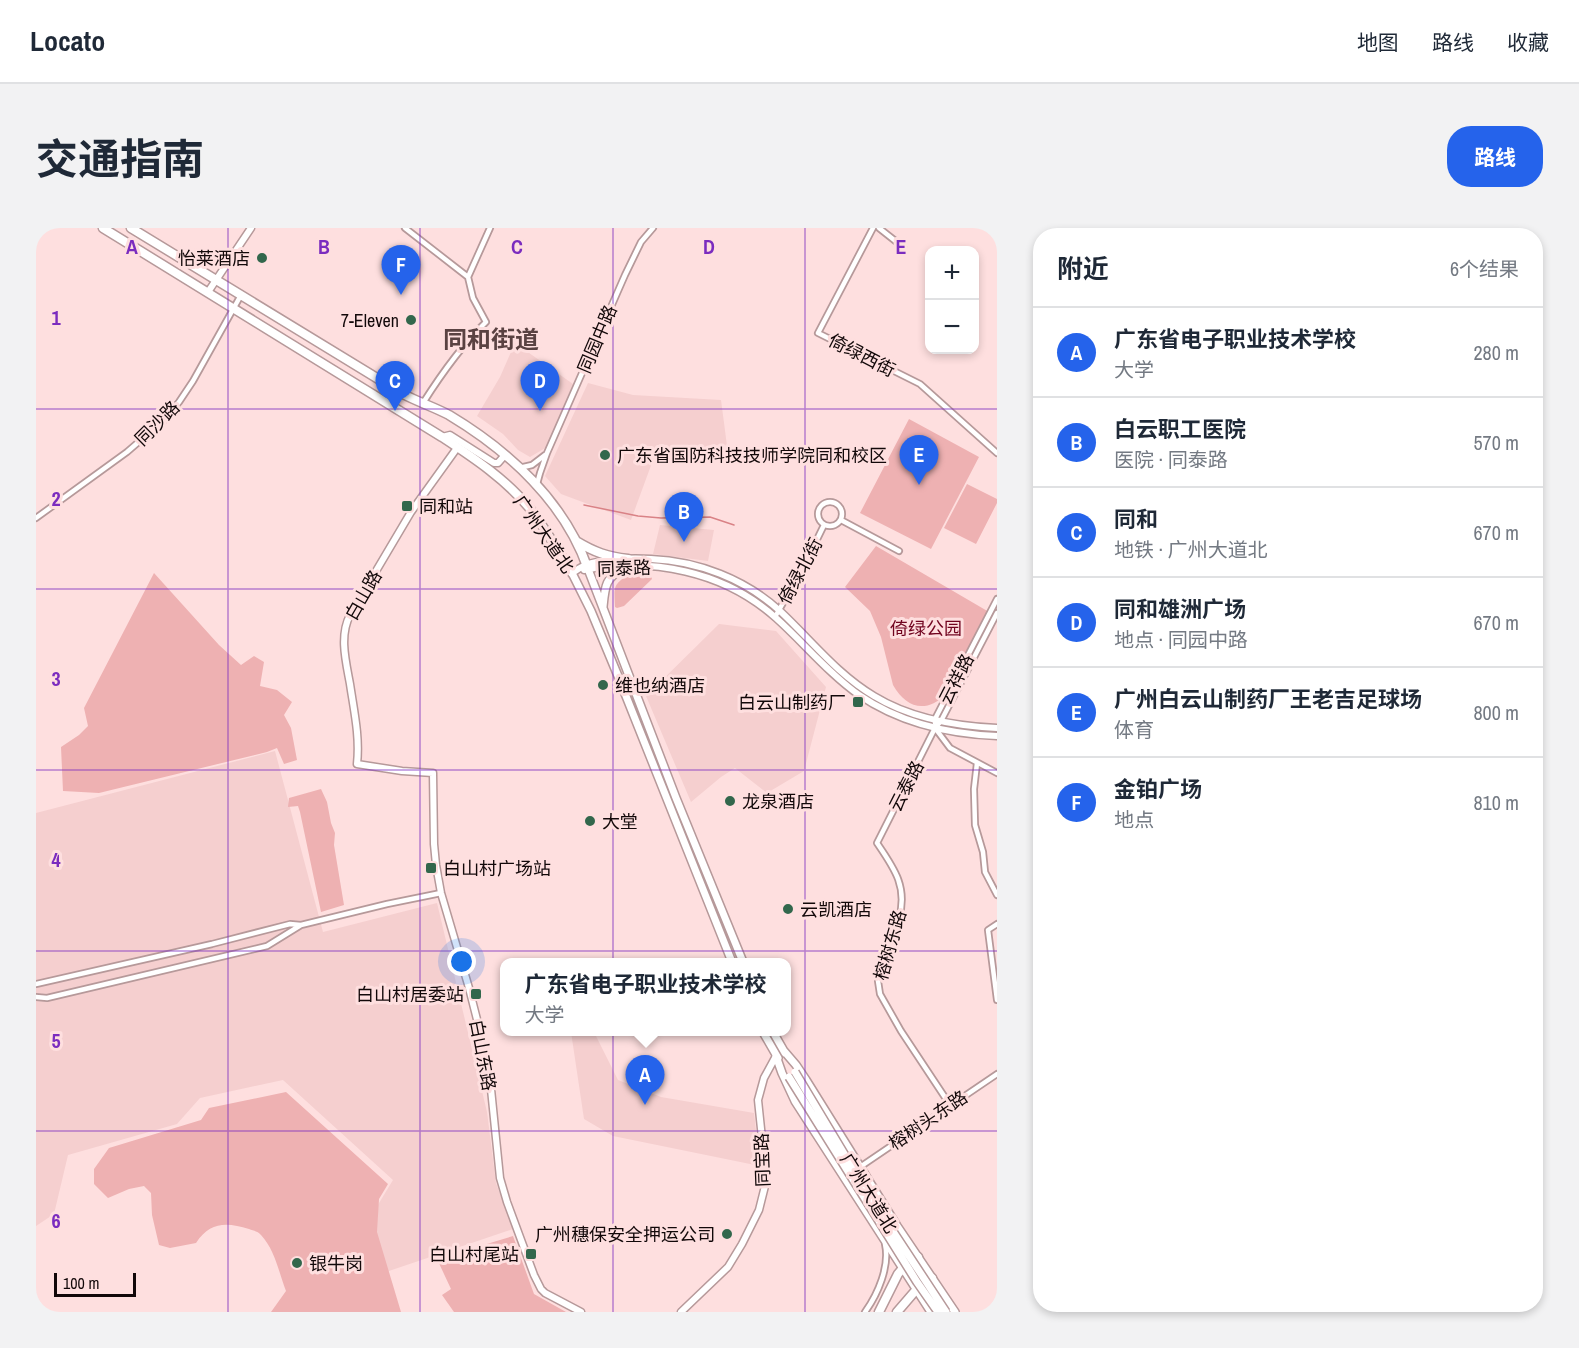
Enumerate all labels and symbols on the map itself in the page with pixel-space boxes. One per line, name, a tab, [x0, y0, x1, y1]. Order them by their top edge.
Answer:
text: A	[126, 233, 138, 260]
text: B	[318, 233, 330, 260]
text: C	[511, 233, 523, 260]
text: D	[703, 233, 715, 260]
text: E	[896, 233, 907, 260]
pin: F	[382, 245, 421, 295]
place label: 怡莱酒店	[178, 246, 250, 271]
marker: 怡莱酒店	[255, 251, 269, 265]
street label: 同园中路	[571, 301, 623, 377]
text: 1	[51, 304, 61, 331]
place label: 7-Eleven	[341, 308, 399, 333]
marker: 7-Eleven	[404, 313, 418, 327]
district label: 同和街道	[443, 323, 539, 355]
street label: 倚绿西街	[824, 328, 900, 382]
pin: C	[376, 362, 414, 411]
pin: D	[520, 362, 560, 411]
street label: 同沙路	[129, 395, 185, 451]
pin: E	[900, 436, 938, 485]
place label: 广东省国防科技技师学院同和校区	[617, 443, 887, 468]
marker: 广东省国防科技技师学院同和校区	[598, 448, 612, 462]
text: 2	[51, 485, 61, 512]
street label: 广州大道北	[508, 490, 580, 578]
pin: B	[664, 492, 704, 542]
place label: 同和站	[419, 494, 473, 519]
marker: 同和站	[400, 499, 414, 513]
street label: 倚绿北街	[772, 533, 828, 609]
street label: 同泰路	[597, 555, 651, 581]
street label: 白山路	[339, 565, 387, 625]
park label: 倚绿公园	[890, 616, 962, 641]
street label: 云祥路	[933, 649, 979, 709]
text: 3	[51, 665, 61, 692]
place label: 维也纳酒店	[615, 673, 705, 698]
marker: 维也纳酒店	[596, 678, 610, 692]
place label: 白云山制药厂	[738, 690, 846, 715]
marker: 白云山制药厂	[851, 695, 865, 709]
street label: 云泰路	[883, 756, 929, 816]
place label: 龙泉酒店	[742, 789, 814, 814]
marker: 龙泉酒店	[723, 794, 737, 808]
place label: 大堂	[602, 809, 638, 834]
marker: 大堂	[583, 814, 597, 828]
text: 4	[51, 846, 61, 873]
place label: 白山村广场站	[443, 856, 551, 881]
marker: 白山村广场站	[424, 861, 438, 875]
place label: 云凯酒店	[800, 897, 872, 922]
marker: 云凯酒店	[781, 902, 795, 916]
street label: 榕树东路	[868, 907, 912, 983]
your location	[447, 947, 476, 976]
place label: 白山村居委站	[356, 982, 464, 1007]
marker: 白山村居委站	[469, 987, 483, 1001]
street label: 白山东路	[464, 1017, 502, 1093]
text: 5	[51, 1027, 61, 1054]
pin: A	[626, 1056, 664, 1105]
street label: 榕树头东路	[884, 1084, 972, 1156]
street label: 同宝路	[749, 1133, 775, 1187]
street label: 广州大道北	[835, 1148, 903, 1238]
text: 6	[51, 1207, 61, 1234]
place label: 广州穗保安全押运公司	[535, 1222, 715, 1247]
marker: 广州穗保安全押运公司	[720, 1227, 734, 1241]
place label: 白山村尾站	[429, 1242, 519, 1267]
marker: 白山村尾站	[524, 1247, 538, 1261]
place label: 银牛岗	[309, 1251, 363, 1276]
marker: 银牛岗	[290, 1256, 304, 1270]
scale bar	[54, 1270, 136, 1298]

